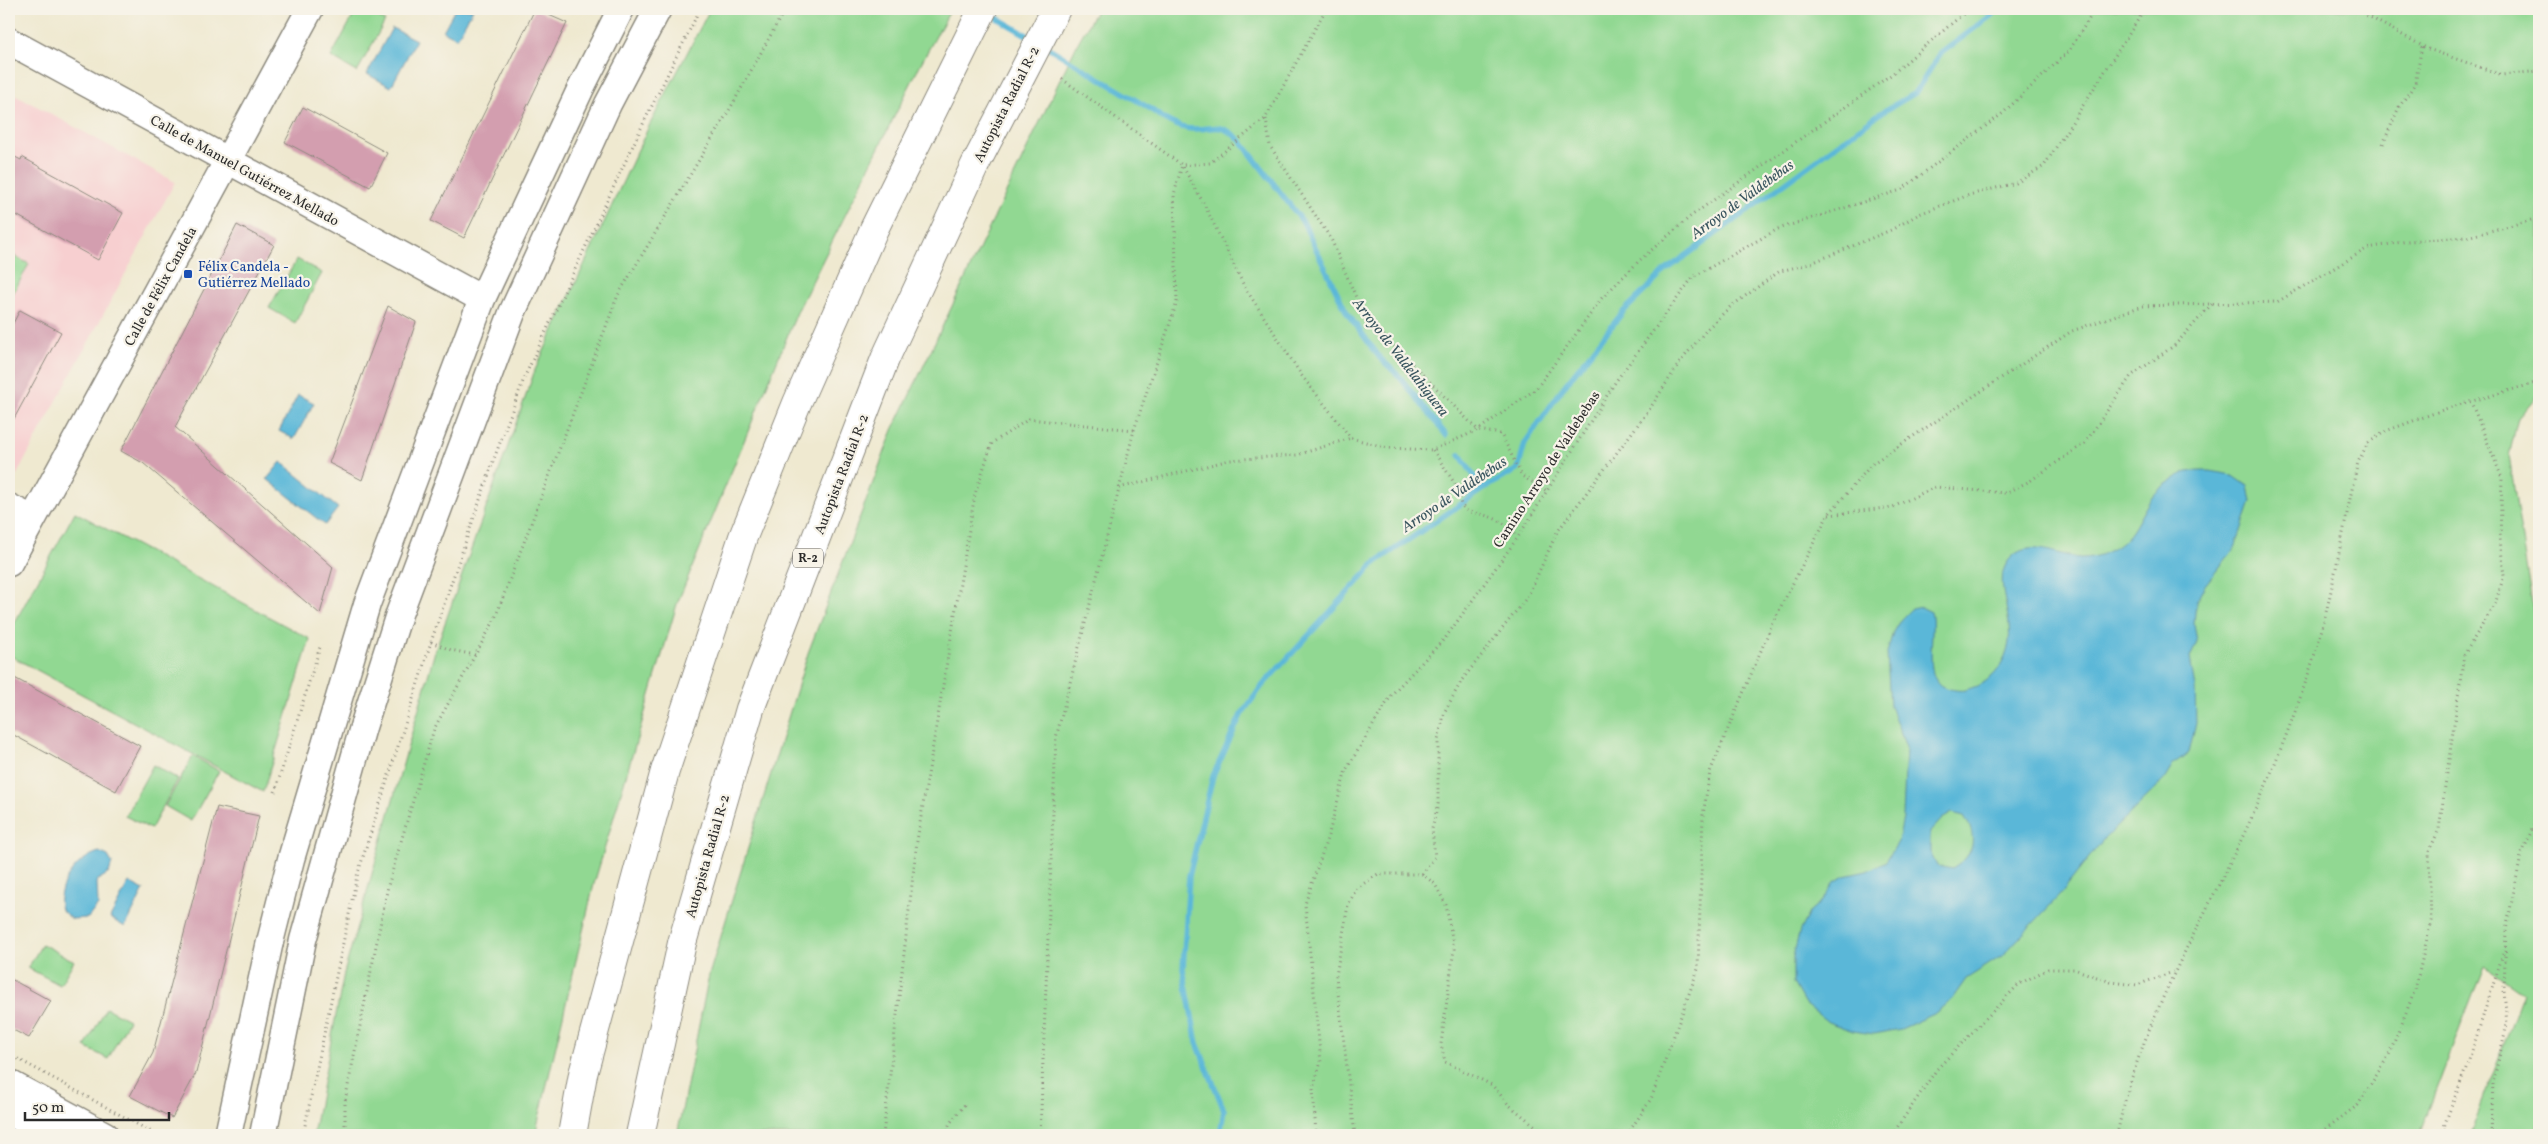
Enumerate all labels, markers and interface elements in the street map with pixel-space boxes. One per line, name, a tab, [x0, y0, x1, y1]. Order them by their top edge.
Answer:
street label: Autopista Radial R-2	[970, 44, 1045, 166]
street label: Calle de Manuel Gutiérrez Mellado	[146, 111, 342, 231]
water label: Arroyo de Valdebebas	[1686, 155, 1799, 245]
street label: Calle de Félix Candela	[121, 224, 202, 350]
place label: Félix Candela - Gutiérrez Mellado	[198, 258, 310, 293]
marker: Félix Candela - Gutiérrez Mellado	[182, 268, 194, 280]
water label: Arroyo de Valdelahiguera	[1346, 293, 1453, 422]
street label: Camino Arroyo de Valdebebas	[1489, 388, 1605, 552]
street label: Autopista Radial R-2	[811, 412, 874, 538]
water label: Arroyo de Valdebebas	[1397, 452, 1512, 539]
road number: R-2	[793, 548, 823, 568]
street label: Autopista Radial R-2	[682, 792, 735, 920]
scale bar	[25, 1089, 169, 1121]
text: 50 m	[32, 1098, 64, 1119]

